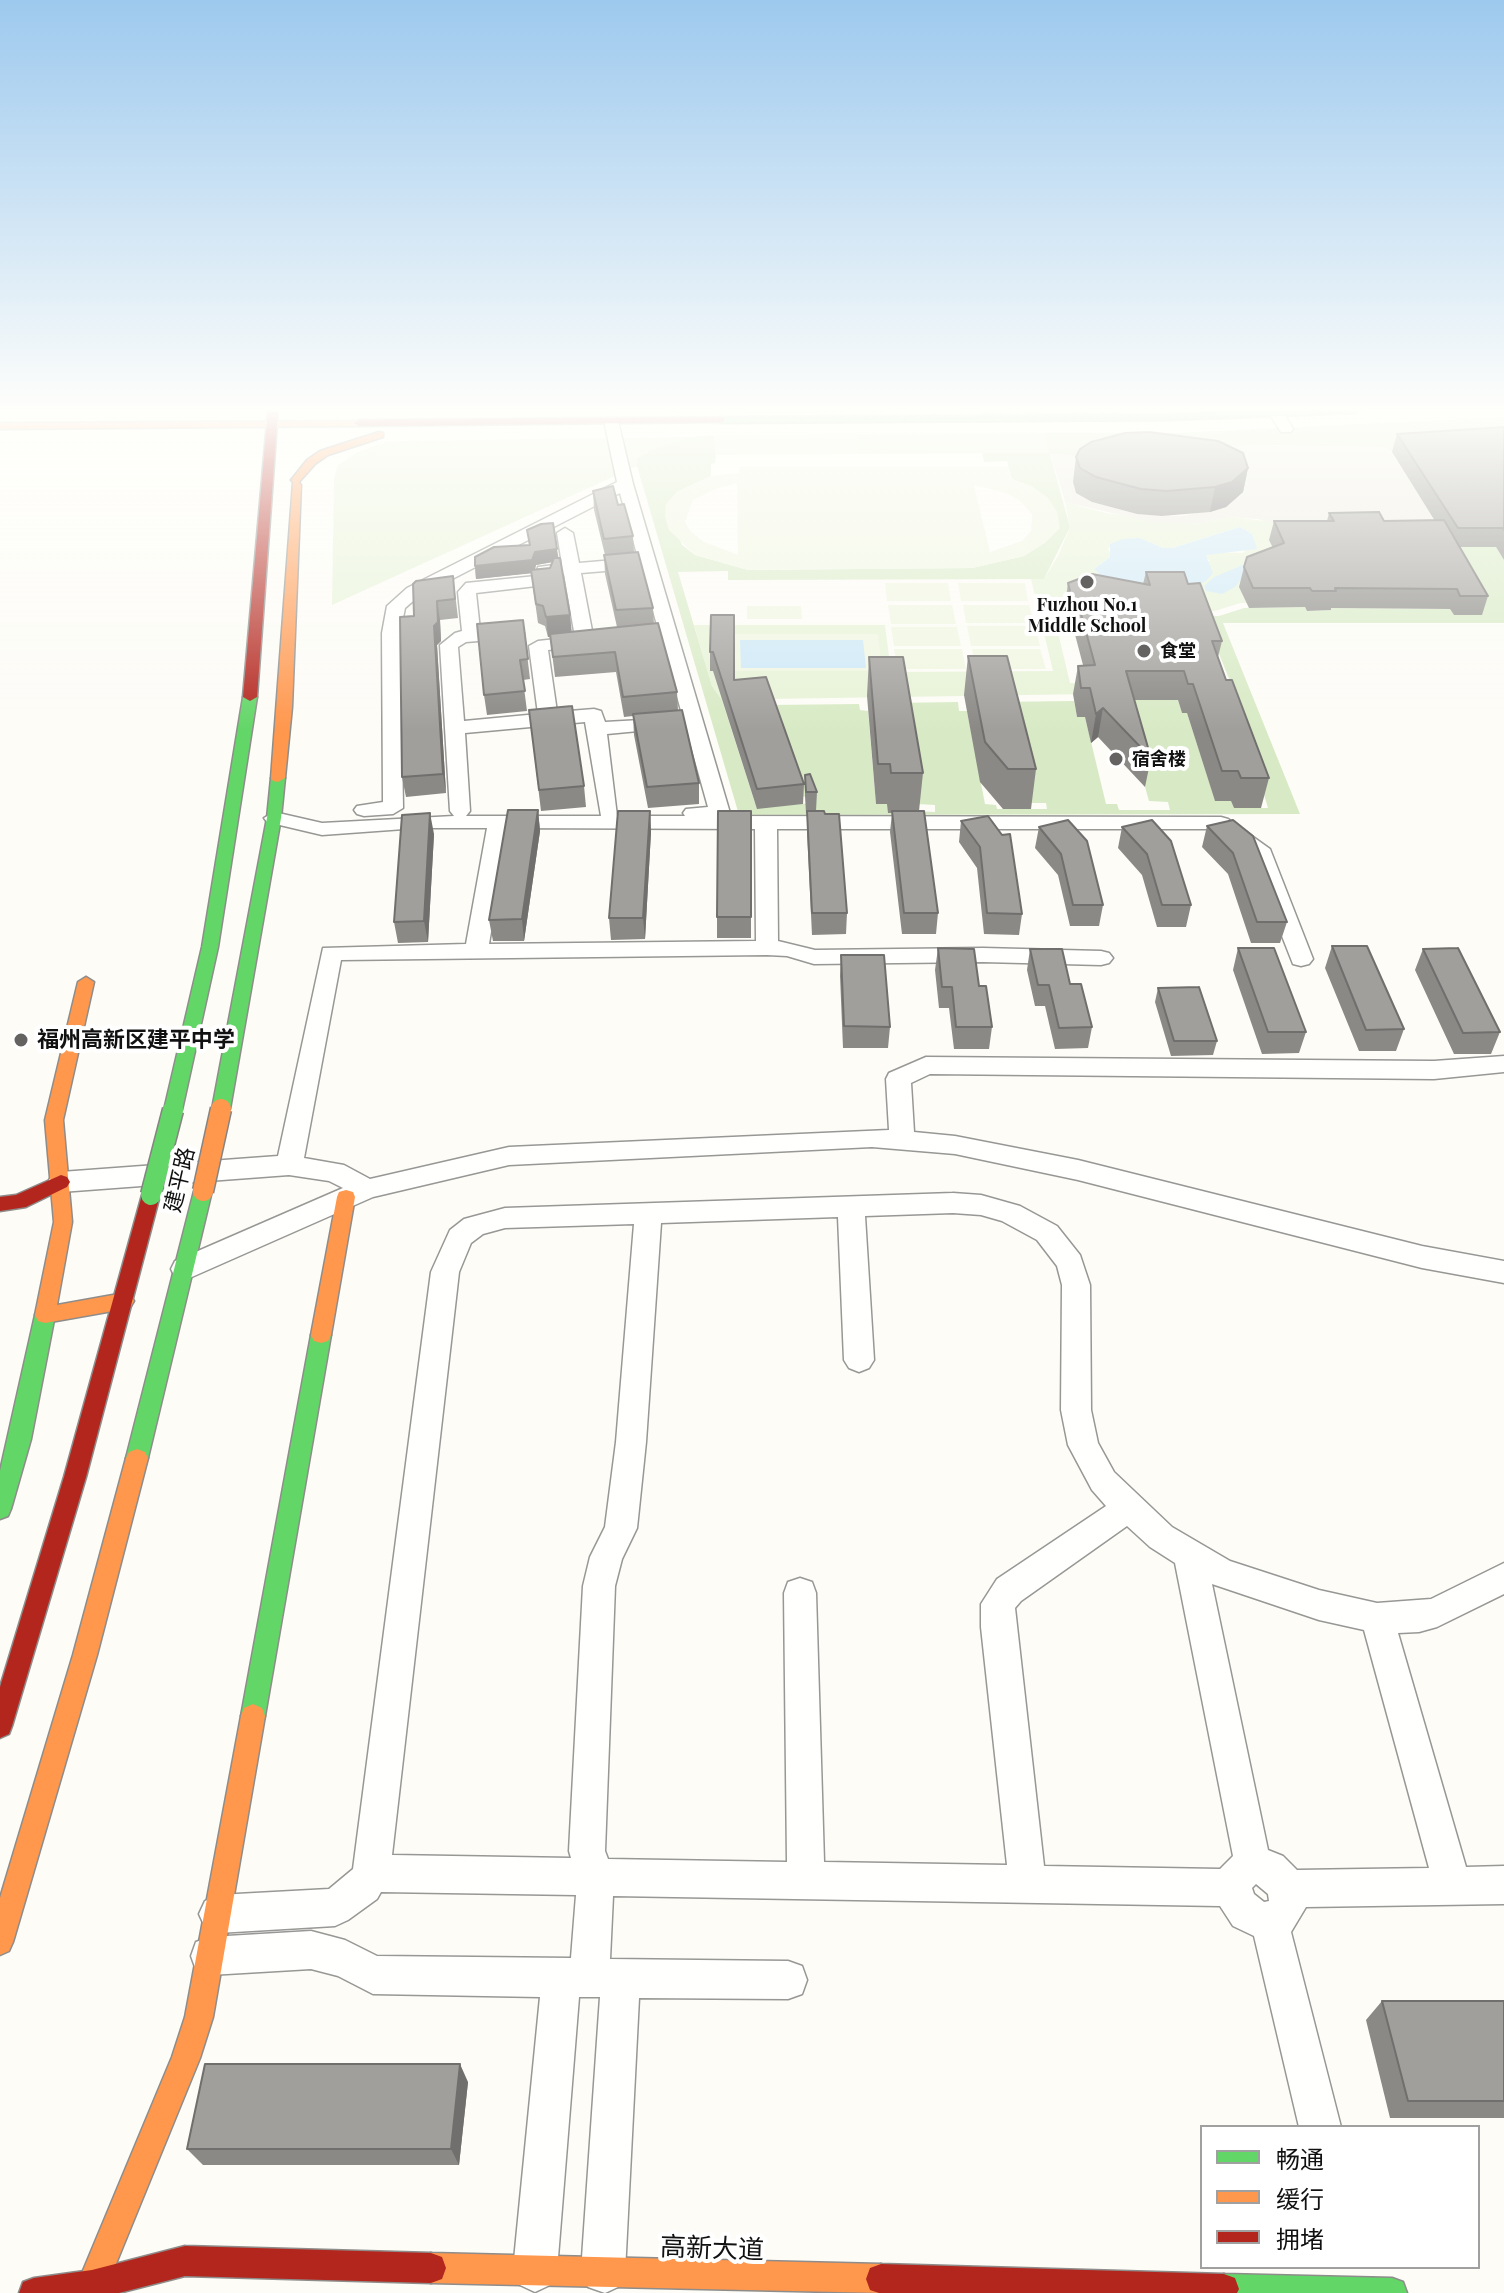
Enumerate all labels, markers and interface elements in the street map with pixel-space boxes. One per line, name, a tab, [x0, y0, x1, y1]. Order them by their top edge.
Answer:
marker: Fuzhou No.1 Middle School	[1078, 573, 1096, 591]
place label: Fuzhou No.1 Middle School	[1028, 594, 1146, 636]
place label: 食堂	[1160, 640, 1196, 662]
marker: 食堂	[1135, 642, 1153, 660]
place label: 宿舍楼	[1132, 748, 1186, 770]
marker: 宿舍楼	[1107, 750, 1125, 768]
place label: 福州高新区建平中学	[37, 1027, 235, 1053]
marker: 福州高新区建平中学	[12, 1031, 30, 1049]
street label: 建平路	[160, 1145, 200, 1215]
legend	[1200, 2125, 1480, 2269]
text: 畅通	[1276, 2142, 1324, 2174]
text: 缓行	[1276, 2182, 1324, 2214]
text: 拥堵	[1276, 2222, 1324, 2254]
street label: 高新大道	[659, 2232, 765, 2266]

